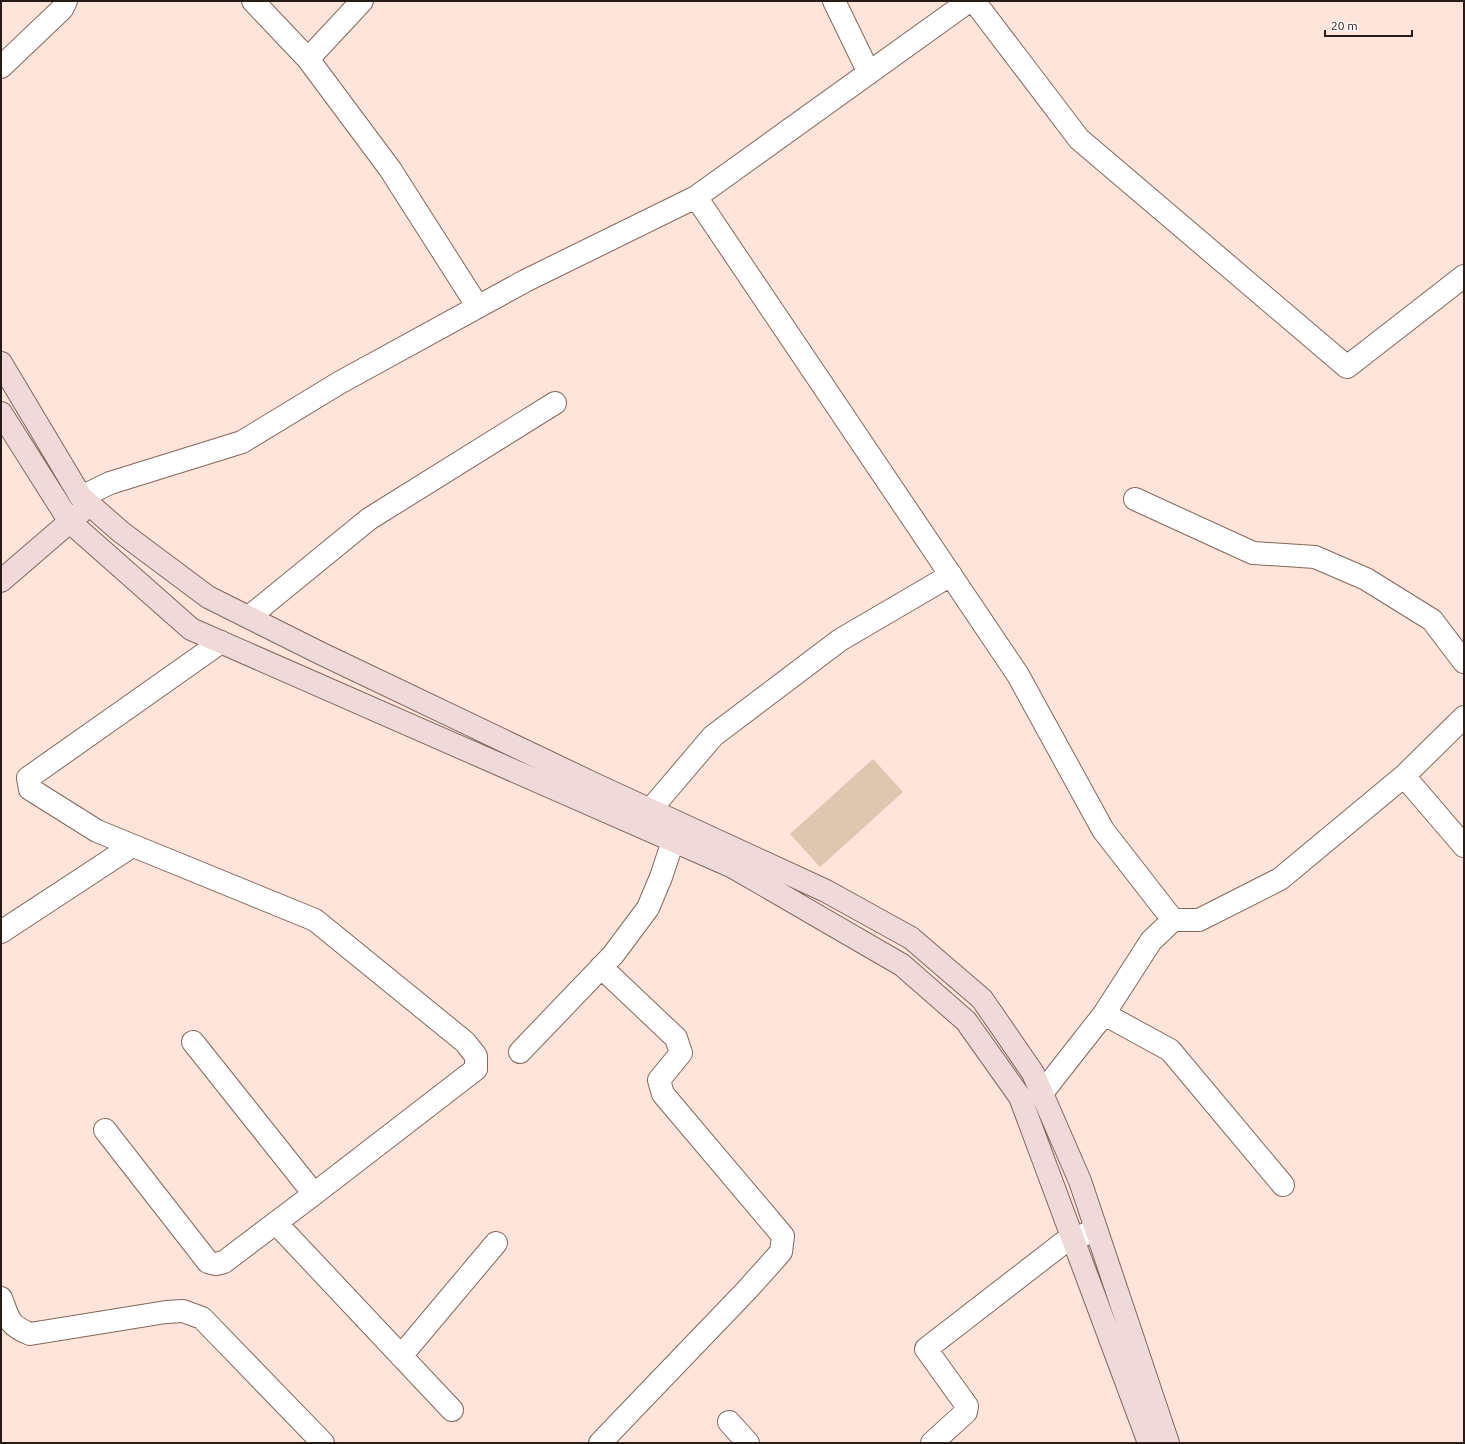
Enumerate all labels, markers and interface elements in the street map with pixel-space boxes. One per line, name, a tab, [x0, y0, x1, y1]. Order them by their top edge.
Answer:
scale bar	[1325, 12, 1412, 38]
text: 20 m	[1331, 19, 1358, 32]

